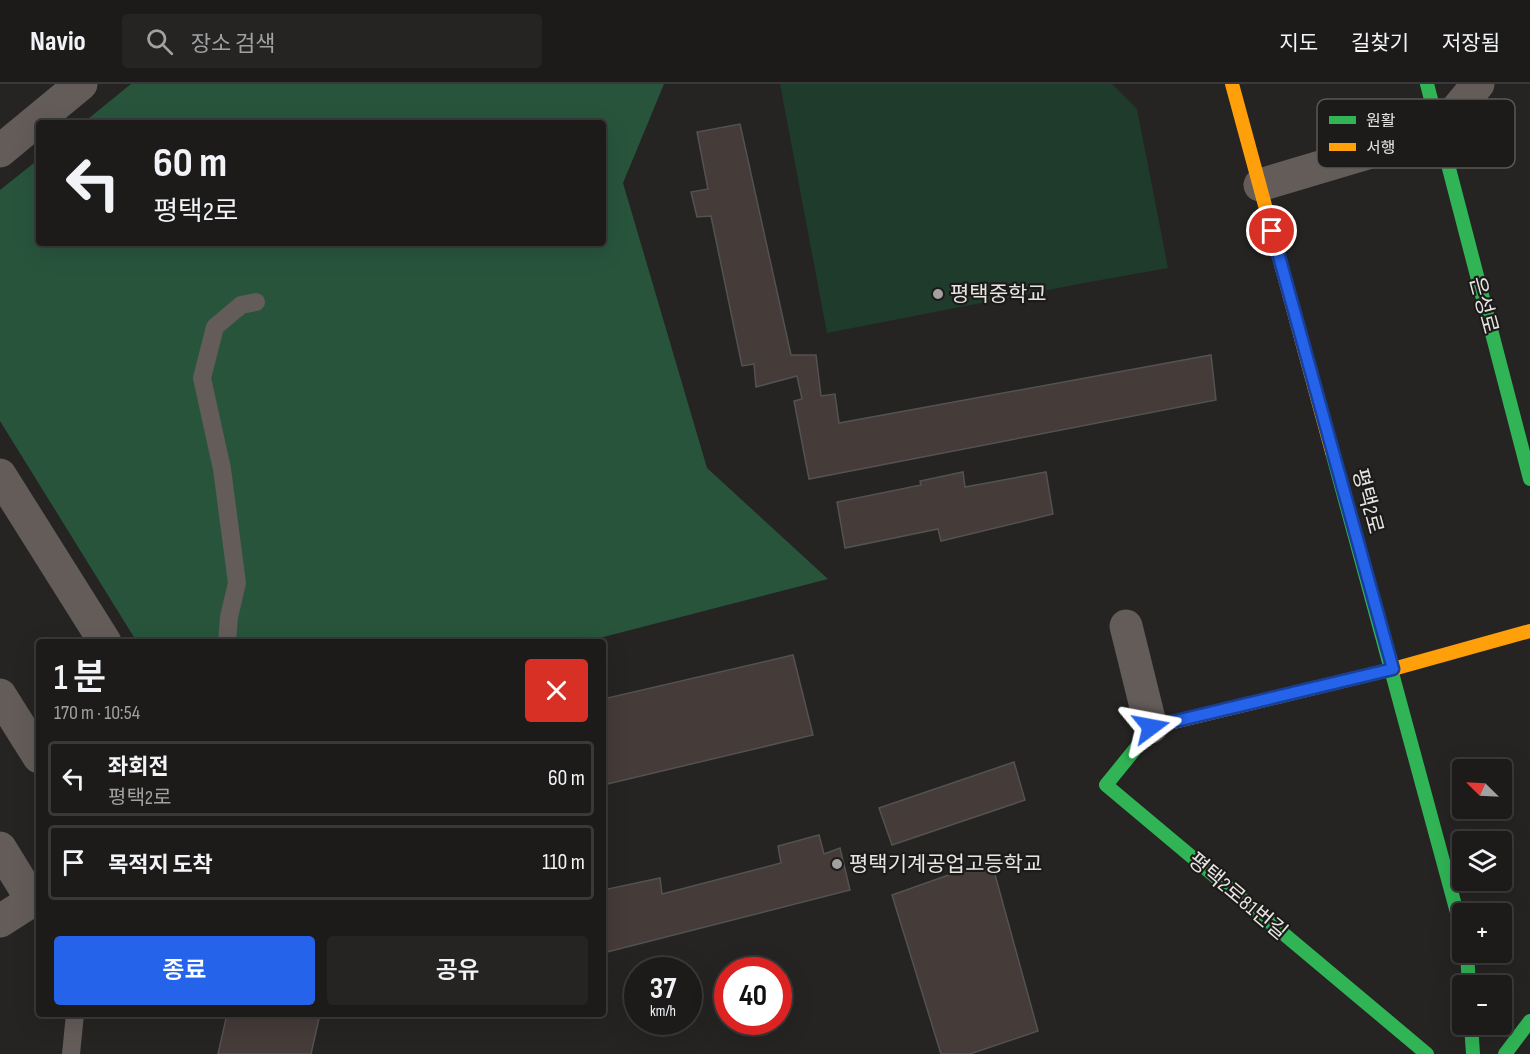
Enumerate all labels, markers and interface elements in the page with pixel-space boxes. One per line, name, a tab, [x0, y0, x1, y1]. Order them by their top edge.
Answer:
search box	[122, 14, 542, 68]
text: Navio	[30, 25, 86, 58]
icon: search	[143, 25, 176, 58]
text: 장소 검색	[191, 31, 275, 58]
text: 지도	[1279, 31, 1318, 56]
text: 길찾기	[1351, 31, 1409, 56]
text: 저장됨	[1442, 31, 1500, 56]
legend	[1317, 99, 1515, 168]
text: 원활	[1366, 112, 1396, 131]
text: 60 m	[153, 138, 227, 189]
text: 서행	[1366, 139, 1395, 158]
icon: left	[54, 144, 132, 222]
text: 평택2로	[153, 196, 239, 228]
pin	[1246, 205, 1297, 256]
icon: arrive	[1255, 214, 1288, 247]
street label: 은성로	[1464, 274, 1503, 336]
place label: 평택중학교	[950, 282, 1047, 307]
marker: 평택중학교	[931, 287, 945, 301]
street label: 평택2로	[1347, 466, 1388, 537]
text: 1 분	[54, 657, 106, 700]
button: close	[525, 659, 588, 722]
position arrow	[1119, 695, 1183, 759]
text: 170 m · 10:54	[54, 701, 140, 725]
text: 좌회전	[108, 754, 169, 781]
north arrow	[1452, 759, 1512, 819]
map controls	[1452, 759, 1512, 1035]
icon: left	[57, 762, 90, 795]
text: 60 m	[548, 765, 585, 792]
text: 평택2로	[108, 786, 171, 810]
button: layers	[1452, 831, 1512, 891]
icon: arrive	[57, 846, 90, 879]
street label: 평택2로81번길	[1183, 848, 1292, 945]
text: 110 m	[542, 849, 585, 876]
text: 목적지 도착	[108, 852, 213, 879]
place label: 평택기계공업고등학교	[849, 852, 1042, 877]
marker: 평택기계공업고등학교	[830, 857, 844, 871]
button: +	[1452, 903, 1512, 963]
button: 종료	[54, 936, 315, 1005]
button: 공유	[327, 936, 588, 1005]
speed limit sign: 40	[714, 957, 792, 1035]
text: 37	[650, 971, 676, 1007]
button: −	[1452, 975, 1512, 1035]
text: km/h	[650, 1002, 676, 1021]

